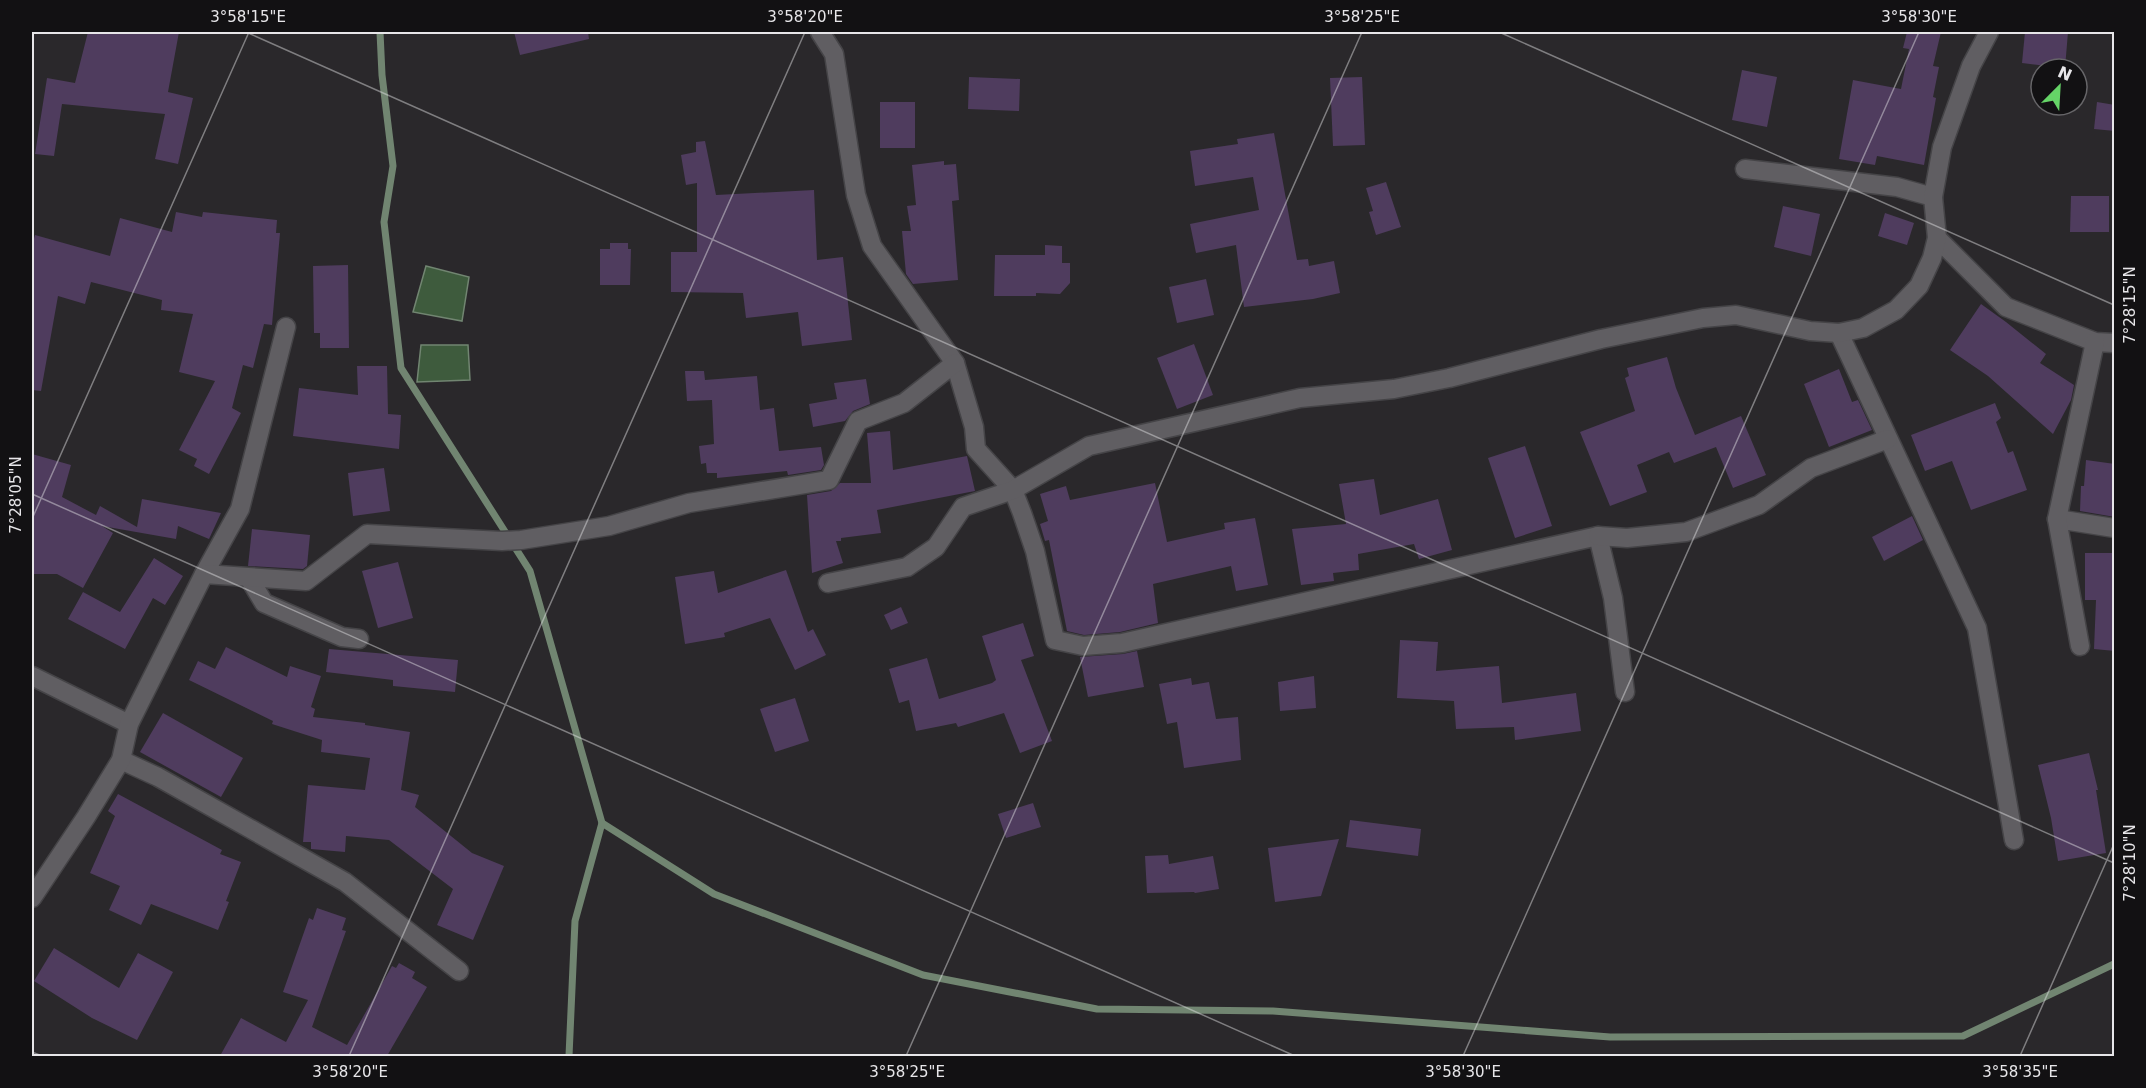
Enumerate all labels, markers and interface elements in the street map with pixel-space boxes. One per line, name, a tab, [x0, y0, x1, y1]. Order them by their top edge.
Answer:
text: 3°58'15"E	[210, 8, 286, 26]
text: 3°58'20"E	[767, 8, 843, 26]
text: 3°58'25"E	[1324, 8, 1400, 26]
text: 3°58'30"E	[1881, 8, 1957, 26]
north arrow	[2029, 57, 2089, 117]
text: N	[2055, 62, 2075, 85]
text: 7°28'15"N	[2121, 266, 2139, 344]
text: 7°28'05"N	[7, 456, 25, 534]
text: 7°28'10"N	[2121, 824, 2139, 902]
text: 3°58'20"E	[312, 1063, 388, 1081]
text: 3°58'25"E	[869, 1063, 945, 1081]
text: 3°58'30"E	[1425, 1063, 1501, 1081]
text: 3°58'35"E	[1982, 1063, 2058, 1081]

